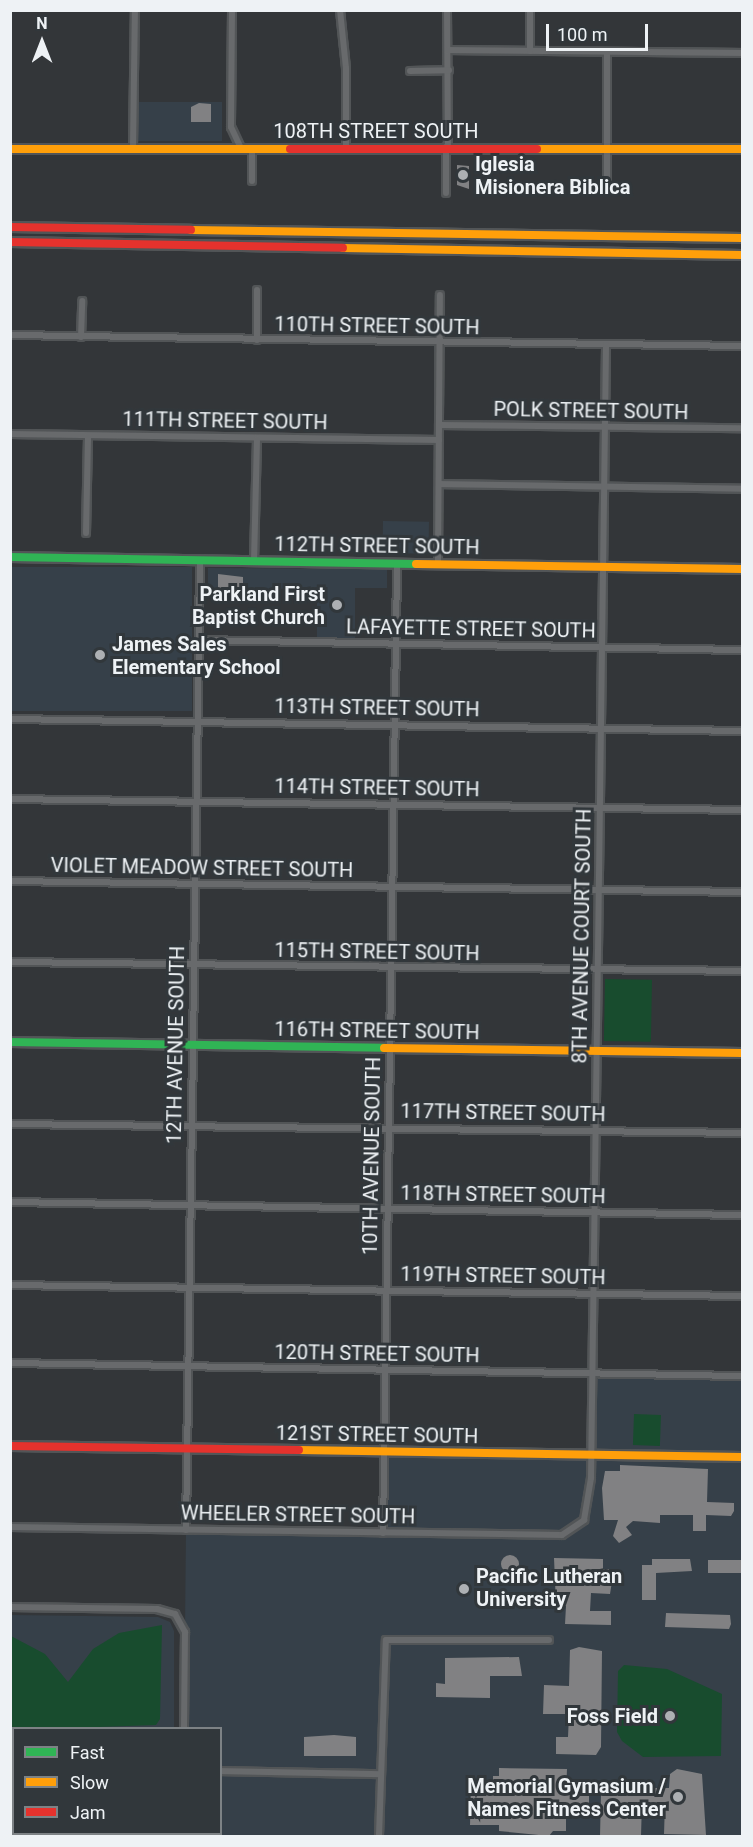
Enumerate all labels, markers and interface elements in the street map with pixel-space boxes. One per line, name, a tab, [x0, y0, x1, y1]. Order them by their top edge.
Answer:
north arrow	[12, 12, 72, 72]
scale bar	[549, 12, 651, 50]
text: N	[36, 14, 48, 33]
text: 100 m	[557, 24, 608, 45]
street label: 108TH STREET SOUTH	[273, 119, 479, 143]
place label: Iglesia Misionera Biblica	[475, 152, 630, 199]
marker: Iglesia Misionera Biblica	[456, 168, 470, 182]
street label: 110TH STREET SOUTH	[274, 312, 480, 340]
street label: POLK STREET SOUTH	[493, 397, 689, 425]
street label: 111TH STREET SOUTH	[122, 407, 328, 435]
street label: 112TH STREET SOUTH	[274, 532, 480, 560]
place label: Parkland First Baptist Church	[192, 582, 325, 629]
marker: Parkland First Baptist Church	[330, 598, 344, 612]
street label: LAFAYETTE STREET SOUTH	[346, 615, 596, 643]
place label: James Sales Elementary School	[112, 632, 280, 679]
marker: James Sales Elementary School	[93, 648, 107, 662]
street label: 113TH STREET SOUTH	[274, 694, 480, 722]
street label: 114TH STREET SOUTH	[274, 774, 480, 802]
street label: 8TH AVENUE COURT SOUTH	[568, 808, 596, 1064]
street label: VIOLET MEADOW STREET SOUTH	[50, 853, 354, 883]
street label: 115TH STREET SOUTH	[274, 938, 480, 966]
street label: 12TH AVENUE SOUTH	[162, 946, 190, 1144]
street label: 116TH STREET SOUTH	[274, 1017, 480, 1045]
street label: 10TH AVENUE SOUTH	[358, 1057, 386, 1255]
street label: 117TH STREET SOUTH	[400, 1099, 606, 1127]
street label: 118TH STREET SOUTH	[400, 1181, 606, 1209]
street label: 119TH STREET SOUTH	[400, 1262, 606, 1290]
street label: 120TH STREET SOUTH	[274, 1340, 480, 1368]
street label: 121ST STREET SOUTH	[275, 1421, 479, 1449]
street label: WHEELER STREET SOUTH	[180, 1501, 416, 1529]
place label: Pacific Lutheran University	[476, 1565, 622, 1612]
marker: Pacific Lutheran University	[457, 1582, 471, 1596]
place label: Foss Field	[567, 1704, 658, 1728]
marker: Foss Field	[663, 1709, 677, 1723]
legend	[12, 1727, 222, 1835]
text: Fast	[70, 1742, 105, 1763]
text: Slow	[70, 1772, 109, 1793]
place label: Memorial Gymasium / Names Fitness Center	[467, 1774, 666, 1821]
marker: Memorial Gymasium / Names Fitness Center	[671, 1790, 685, 1804]
text: Jam	[70, 1802, 106, 1823]

